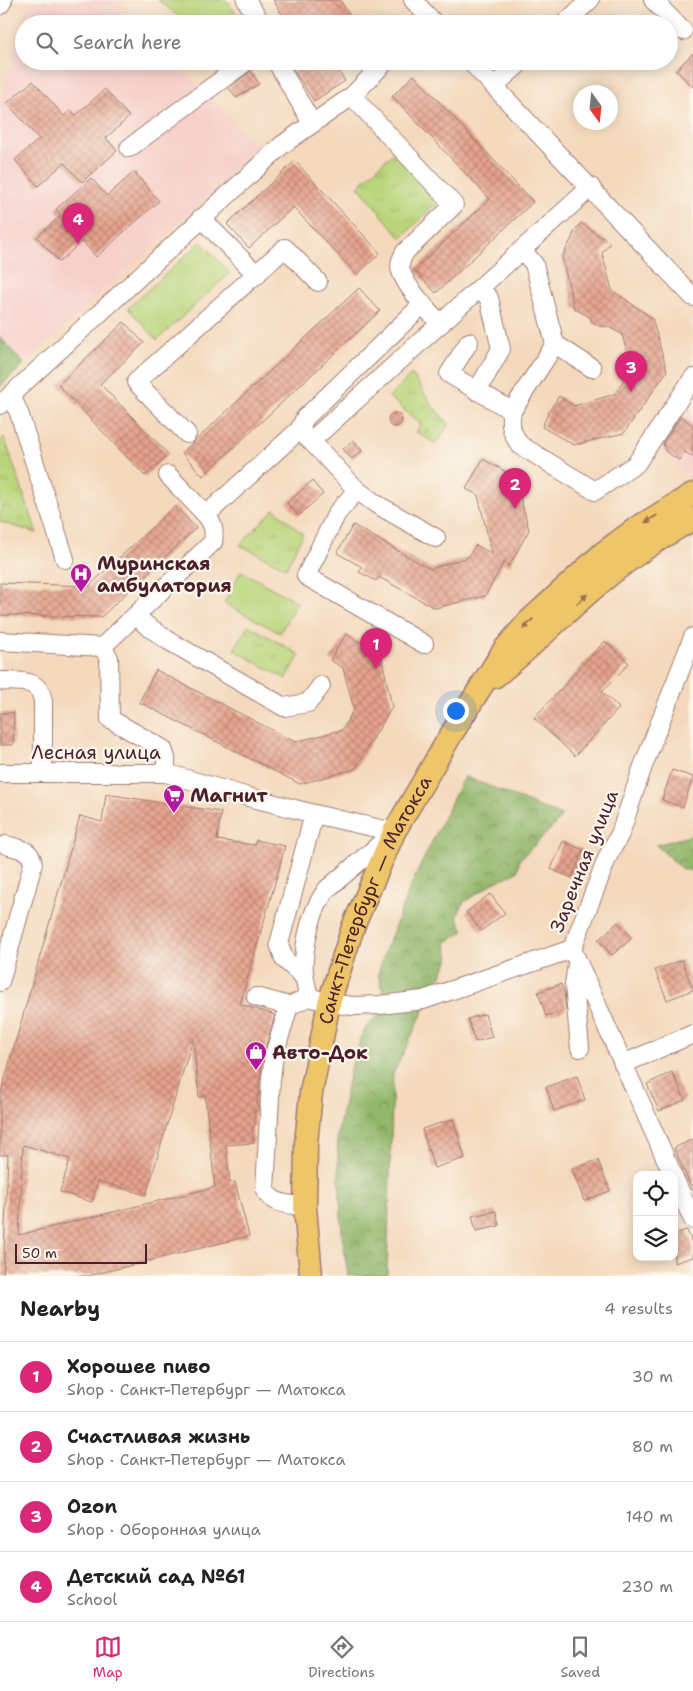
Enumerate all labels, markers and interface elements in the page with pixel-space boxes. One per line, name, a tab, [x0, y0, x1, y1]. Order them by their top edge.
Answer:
search box	[15, 15, 678, 70]
icon: search	[33, 29, 61, 57]
text: Search here	[73, 30, 182, 55]
north arrow	[573, 85, 618, 130]
pin: 4	[62, 203, 94, 244]
pin: 3	[615, 351, 647, 392]
pin: 2	[499, 468, 531, 509]
one-way arrow	[645, 515, 658, 524]
place label: Муринская амбулатория	[97, 551, 232, 598]
hospital icon: Муринская амбулатория	[69, 562, 93, 593]
one-way arrow	[575, 593, 588, 604]
one-way arrow	[522, 617, 534, 629]
pin: 1	[360, 628, 392, 669]
your location	[443, 698, 469, 724]
street label: Лесная улица	[31, 740, 161, 765]
street label: Санкт-Петербург — Матокса	[313, 771, 437, 1026]
supermarket icon: Магнит	[162, 783, 186, 814]
place label: Магнит	[190, 783, 268, 808]
street label: Заречная улица	[544, 786, 624, 936]
shop icon: Авто-Док	[244, 1040, 268, 1071]
place label: Авто-Док	[272, 1040, 368, 1065]
map controls	[633, 1171, 678, 1261]
button: locate	[633, 1171, 678, 1216]
button: layers	[633, 1216, 678, 1261]
scale bar	[15, 1241, 148, 1264]
text: 50 m	[22, 1244, 57, 1262]
text: Nearby	[20, 1295, 100, 1323]
text: 4 results	[604, 1298, 673, 1319]
text: Хорошее пиво	[67, 1354, 211, 1379]
text: 1	[32, 1366, 40, 1387]
text: 30 m	[632, 1366, 673, 1387]
text: Shop · Санкт-Петербург — Матокса	[67, 1379, 345, 1400]
text: Счастливая жизнь	[67, 1424, 250, 1449]
text: 2	[30, 1436, 42, 1457]
text: 80 m	[632, 1436, 673, 1457]
text: Shop · Санкт-Петербург — Матокса	[67, 1449, 345, 1470]
text: Ozon	[67, 1494, 117, 1519]
text: 3	[30, 1506, 42, 1527]
text: 140 m	[626, 1506, 673, 1527]
text: Shop · Оборонная улица	[67, 1519, 261, 1540]
text: Детский сад №61	[67, 1564, 246, 1589]
text: 4	[30, 1576, 42, 1597]
text: 230 m	[621, 1576, 673, 1597]
text: School	[67, 1589, 117, 1610]
tab: Map	[93, 1633, 123, 1681]
tab: Directions	[308, 1633, 375, 1681]
tab: Saved	[561, 1633, 600, 1681]

